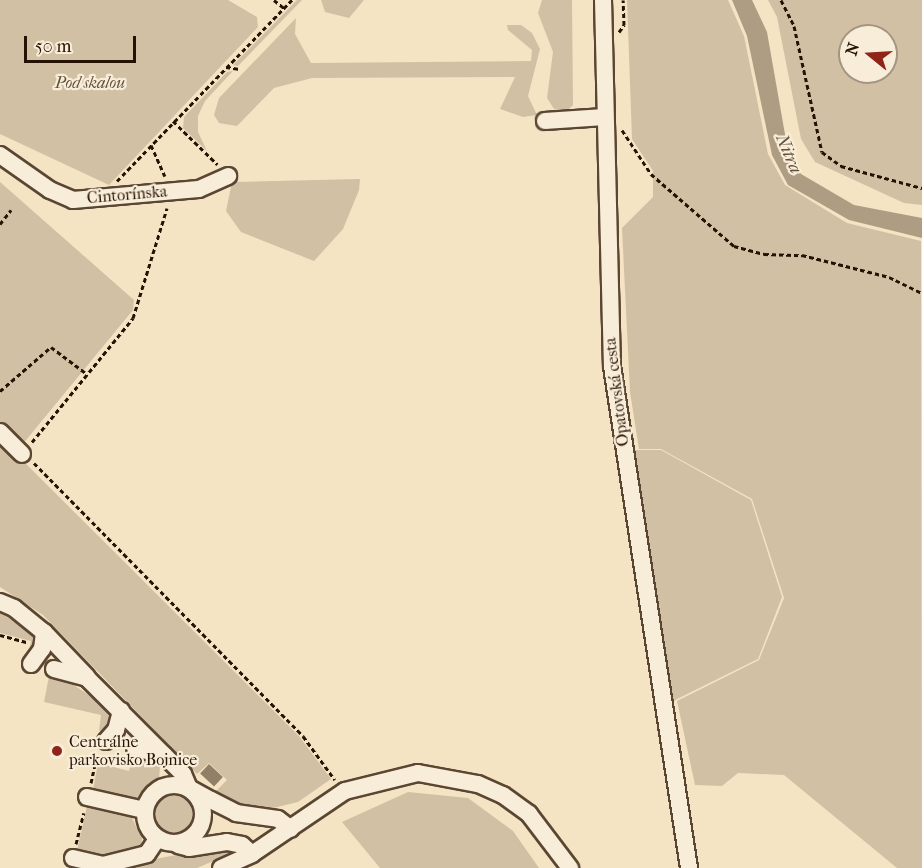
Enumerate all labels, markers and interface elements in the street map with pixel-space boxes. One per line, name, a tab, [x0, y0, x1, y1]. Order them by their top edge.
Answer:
scale bar	[27, 24, 140, 62]
north arrow	[838, 24, 898, 84]
text: 50 m	[35, 36, 71, 57]
text: N	[841, 40, 863, 58]
park label: Pod skalou	[55, 73, 125, 93]
water label: Nitra	[770, 131, 806, 177]
street label: Cintorínska	[86, 182, 168, 208]
street label: Opatovská cesta	[601, 337, 633, 447]
place label: Centrálne parkovisko Bojnice	[69, 732, 197, 770]
marker: Centrálne parkovisko Bojnice	[50, 744, 64, 758]

